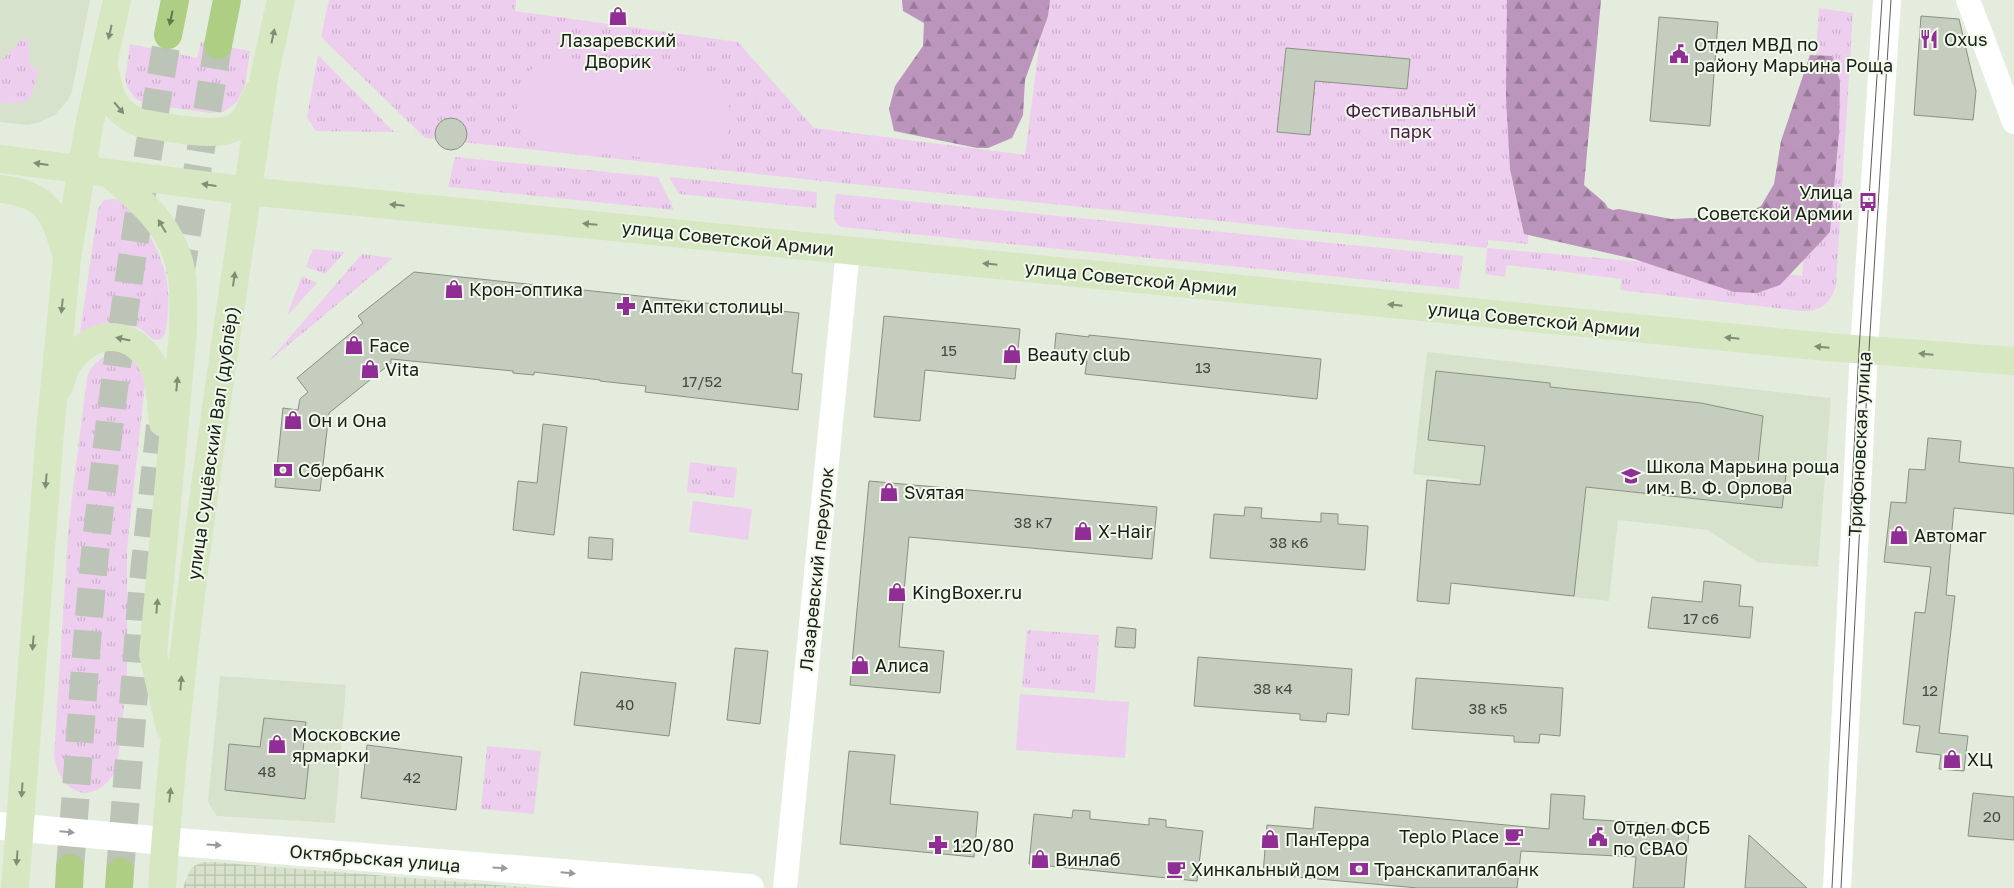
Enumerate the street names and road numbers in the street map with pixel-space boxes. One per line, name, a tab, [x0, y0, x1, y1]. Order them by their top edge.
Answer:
street label: улица Советской Армии	[621, 216, 835, 260]
street label: улица Советской Армии	[1024, 256, 1238, 300]
street label: улица Советской Армии	[1427, 297, 1641, 341]
street label: улица Сущёвский Вал (дублёр)	[182, 305, 242, 581]
street label: Трифоновская улица	[1843, 351, 1875, 537]
street label: Лазаревский переулок	[794, 466, 838, 672]
street label: Октябрьская улица	[289, 840, 461, 876]

